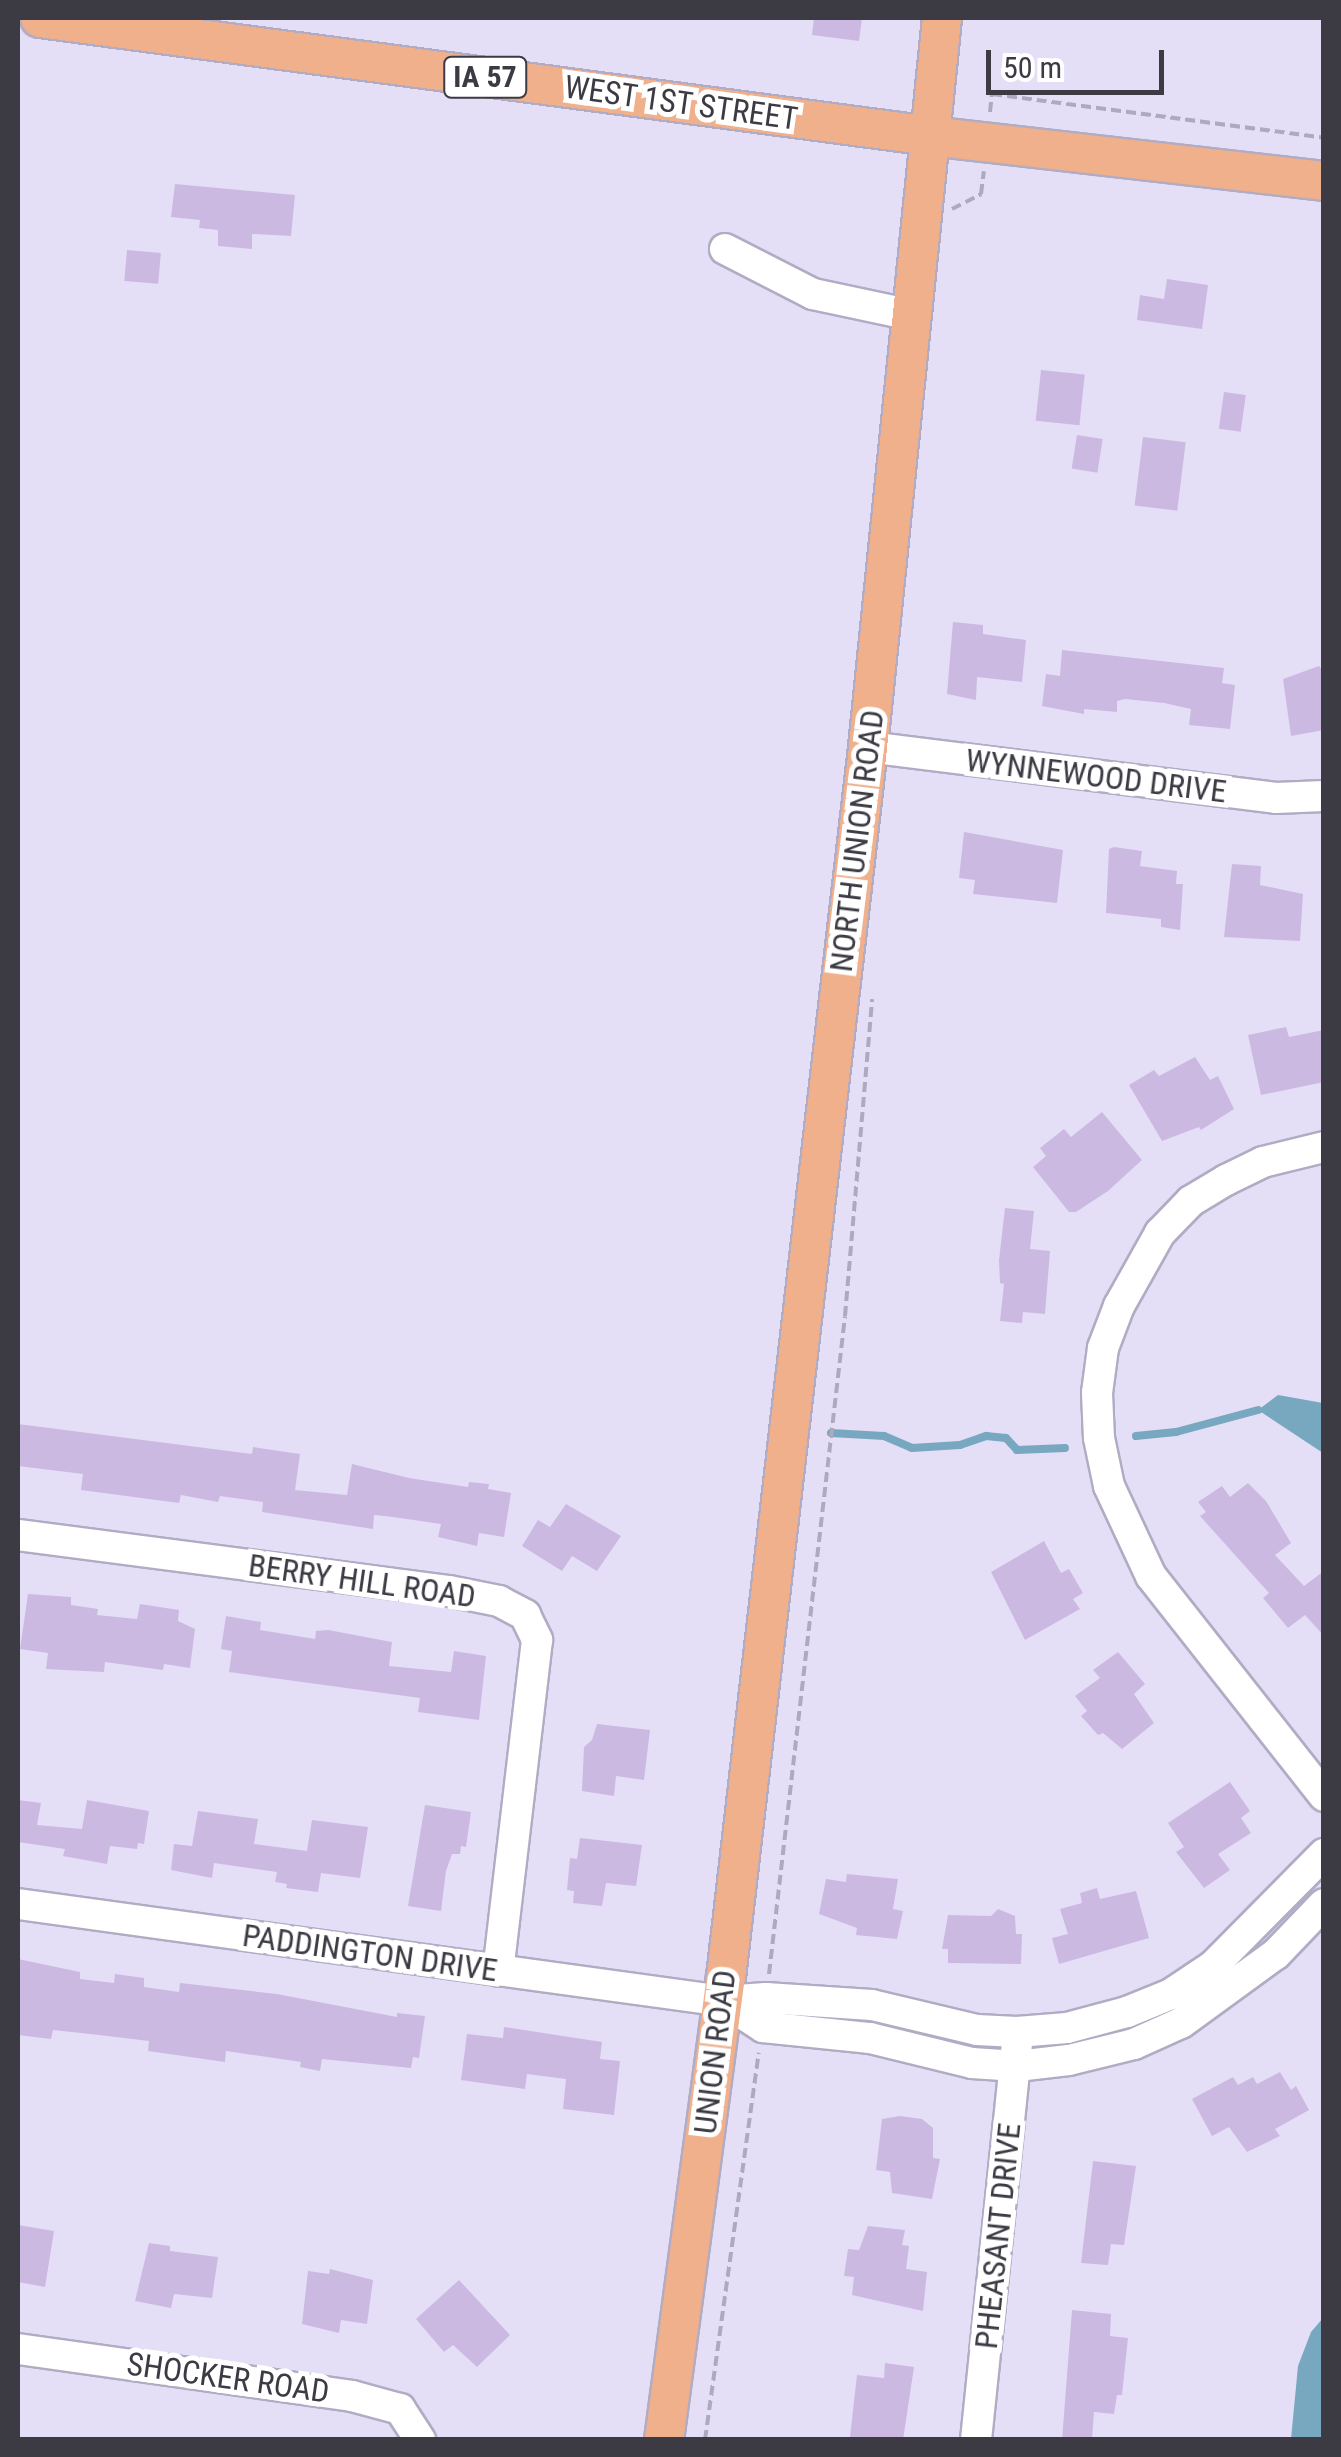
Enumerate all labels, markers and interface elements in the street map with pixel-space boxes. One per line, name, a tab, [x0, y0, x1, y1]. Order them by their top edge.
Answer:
scale bar	[991, 30, 1168, 92]
text: 50 m	[1003, 50, 1062, 85]
road number: IA 57	[442, 52, 528, 102]
street label: WEST 1ST STREET	[561, 68, 801, 138]
street label: NORTH UNION ROAD	[822, 708, 892, 974]
street label: WYNNEWOOD DRIVE	[963, 741, 1229, 811]
street label: BERRY HILL ROAD	[246, 1546, 478, 1616]
street label: PADDINGTON DRIVE	[240, 1916, 500, 1990]
street label: UNION ROAD	[686, 1968, 744, 2136]
street label: PHEASANT DRIVE	[967, 2121, 1029, 2351]
street label: SHOCKER ROAD	[124, 2345, 332, 2411]

